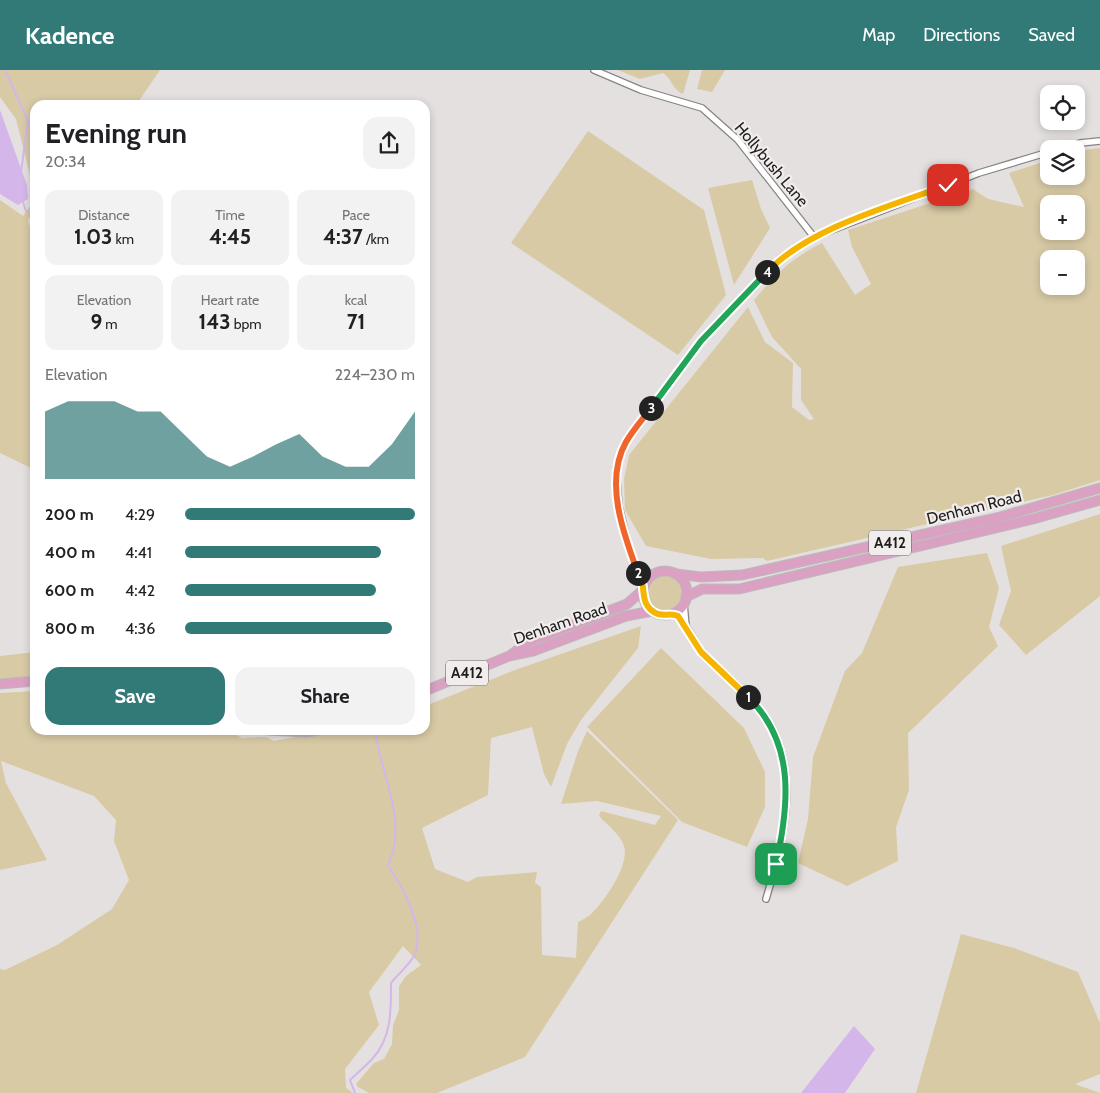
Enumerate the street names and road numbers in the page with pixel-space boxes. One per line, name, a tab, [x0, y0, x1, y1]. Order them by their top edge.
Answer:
street label: Hollybush Lane	[731, 118, 812, 210]
street label: Denham Road	[925, 486, 1024, 528]
road number: A412	[869, 530, 911, 556]
street label: Denham Road	[511, 599, 609, 648]
road number: A412	[446, 660, 488, 686]

